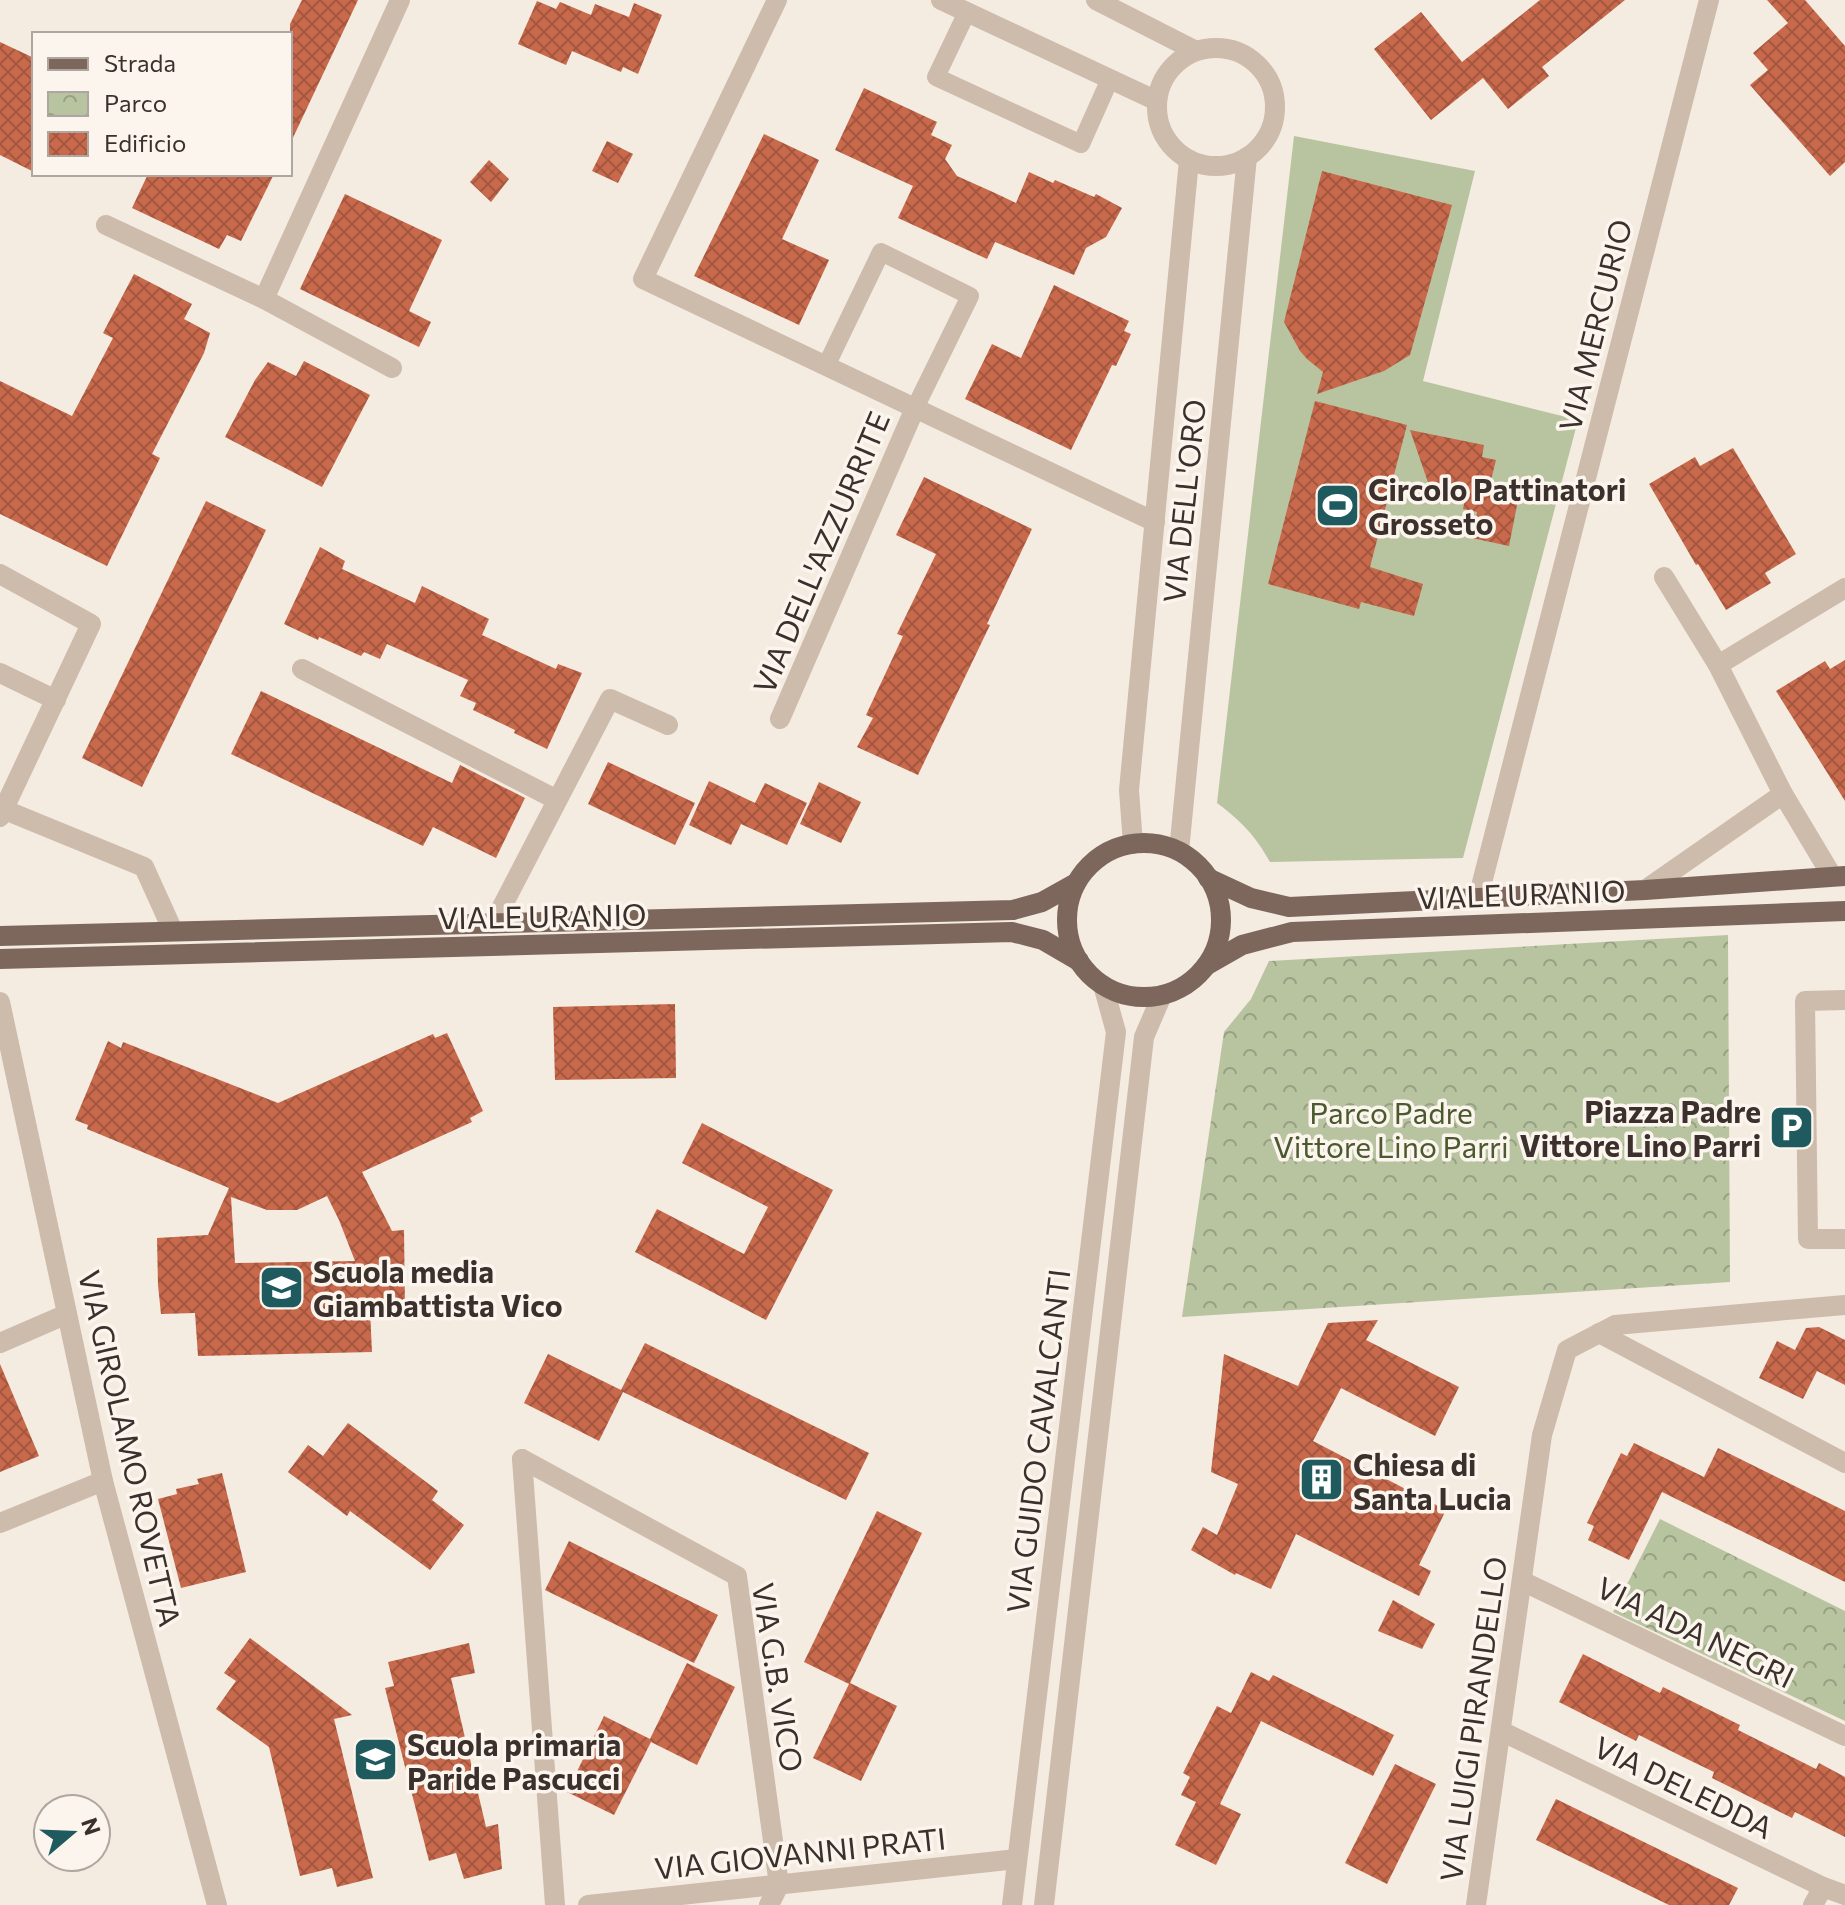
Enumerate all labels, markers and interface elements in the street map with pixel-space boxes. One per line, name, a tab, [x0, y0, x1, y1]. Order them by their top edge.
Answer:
legend	[32, 32, 292, 176]
text: Strada	[104, 48, 176, 77]
text: Parco	[104, 88, 167, 117]
text: Edificio	[104, 128, 186, 157]
street label: VIA MERCURIO	[1550, 215, 1638, 435]
street label: VIA DELL'ORO	[1154, 397, 1212, 605]
street label: VIA DELL'AZZURRITE	[744, 405, 896, 699]
place label: Circolo Pattinatori Grosseto	[1368, 470, 1626, 541]
sports icon: Circolo Pattinatori Grosseto	[1313, 481, 1361, 529]
street label: VIALE URANIO	[1416, 871, 1626, 915]
street label: VIALE URANIO	[437, 895, 647, 935]
place label: Piazza Padre Vittore Lino Parri	[1520, 1092, 1761, 1163]
park label: Parco Padre Vittore Lino Parri	[1273, 1093, 1509, 1164]
parking icon: Piazza Padre Vittore Lino Parri	[1768, 1103, 1816, 1151]
place label: Scuola media Giambattista Vico	[313, 1252, 563, 1323]
school or university icon: Scuola media Giambattista Vico	[258, 1263, 306, 1311]
street label: VIA GIROLAMO ROVETTA	[72, 1266, 190, 1630]
street label: VIA GUIDO CAVALCANTI	[998, 1267, 1076, 1615]
place label: Chiesa di Santa Lucia	[1353, 1445, 1512, 1516]
building icon: Chiesa di Santa Lucia	[1298, 1456, 1346, 1504]
street label: VIA LUIGI PIRANDELLO	[1431, 1554, 1513, 1884]
street label: VIA ADA NEGRI	[1591, 1567, 1801, 1695]
street label: VIA G.B. VICO	[746, 1580, 812, 1774]
place label: Scuola primaria Paride Pascucci	[407, 1725, 621, 1796]
street label: VIA DELEDDA	[1589, 1727, 1779, 1845]
school or university icon: Scuola primaria Paride Pascucci	[352, 1736, 400, 1784]
north arrow	[32, 1793, 112, 1873]
text: N	[76, 1814, 107, 1839]
street label: VIA GIOVANNI PRATI	[652, 1818, 948, 1886]

